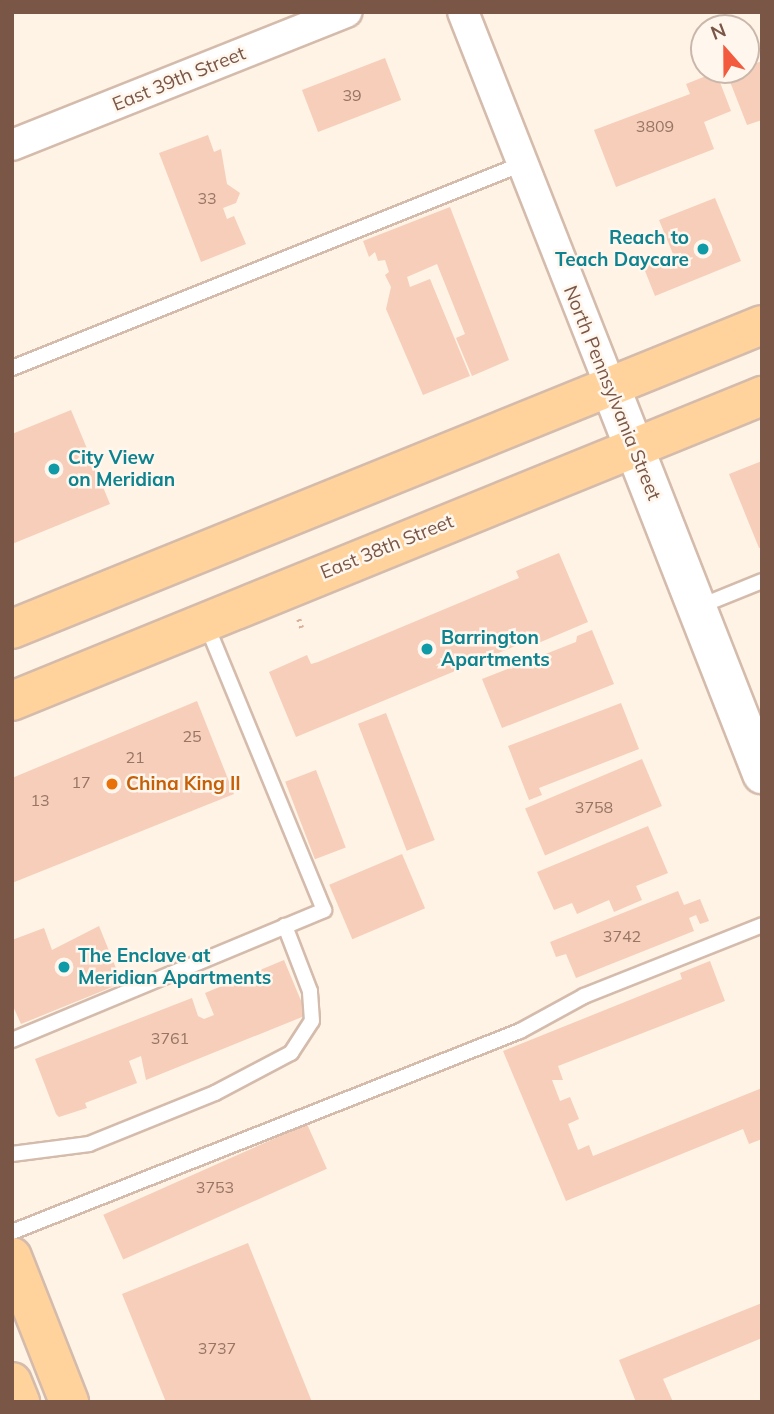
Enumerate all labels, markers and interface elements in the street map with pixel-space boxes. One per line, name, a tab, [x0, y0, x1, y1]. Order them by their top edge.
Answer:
north arrow	[690, 14, 760, 84]
text: N	[707, 17, 729, 45]
street label: East 39th Street	[109, 42, 249, 116]
house number: 39	[342, 85, 362, 105]
house number: 3809	[636, 116, 674, 136]
house number: 33	[197, 188, 217, 208]
place label: Reach to Teach Daycare	[555, 227, 689, 271]
marker: Reach to Teach Daycare	[695, 241, 711, 257]
street label: North Pennsylvania Street	[558, 282, 666, 504]
place label: City View on Meridian	[68, 447, 175, 491]
marker: City View on Meridian	[46, 461, 62, 477]
street label: East 38th Street	[317, 510, 457, 584]
place label: Barrington Apartments	[441, 627, 550, 671]
marker: Barrington Apartments	[419, 641, 435, 657]
house number: 25	[182, 726, 202, 746]
house number: 21	[125, 747, 145, 767]
house number: 17	[71, 772, 91, 792]
place label: China King II	[126, 773, 241, 795]
marker: China King II	[104, 776, 120, 792]
house number: 13	[30, 790, 50, 810]
house number: 3758	[575, 797, 613, 817]
house number: 3742	[603, 926, 641, 946]
place label: The Enclave at Meridian Apartments	[78, 945, 271, 989]
marker: The Enclave at Meridian Apartments	[56, 959, 72, 975]
house number: 3761	[151, 1028, 189, 1048]
house number: 3753	[196, 1177, 234, 1197]
house number: 3737	[198, 1338, 236, 1358]

